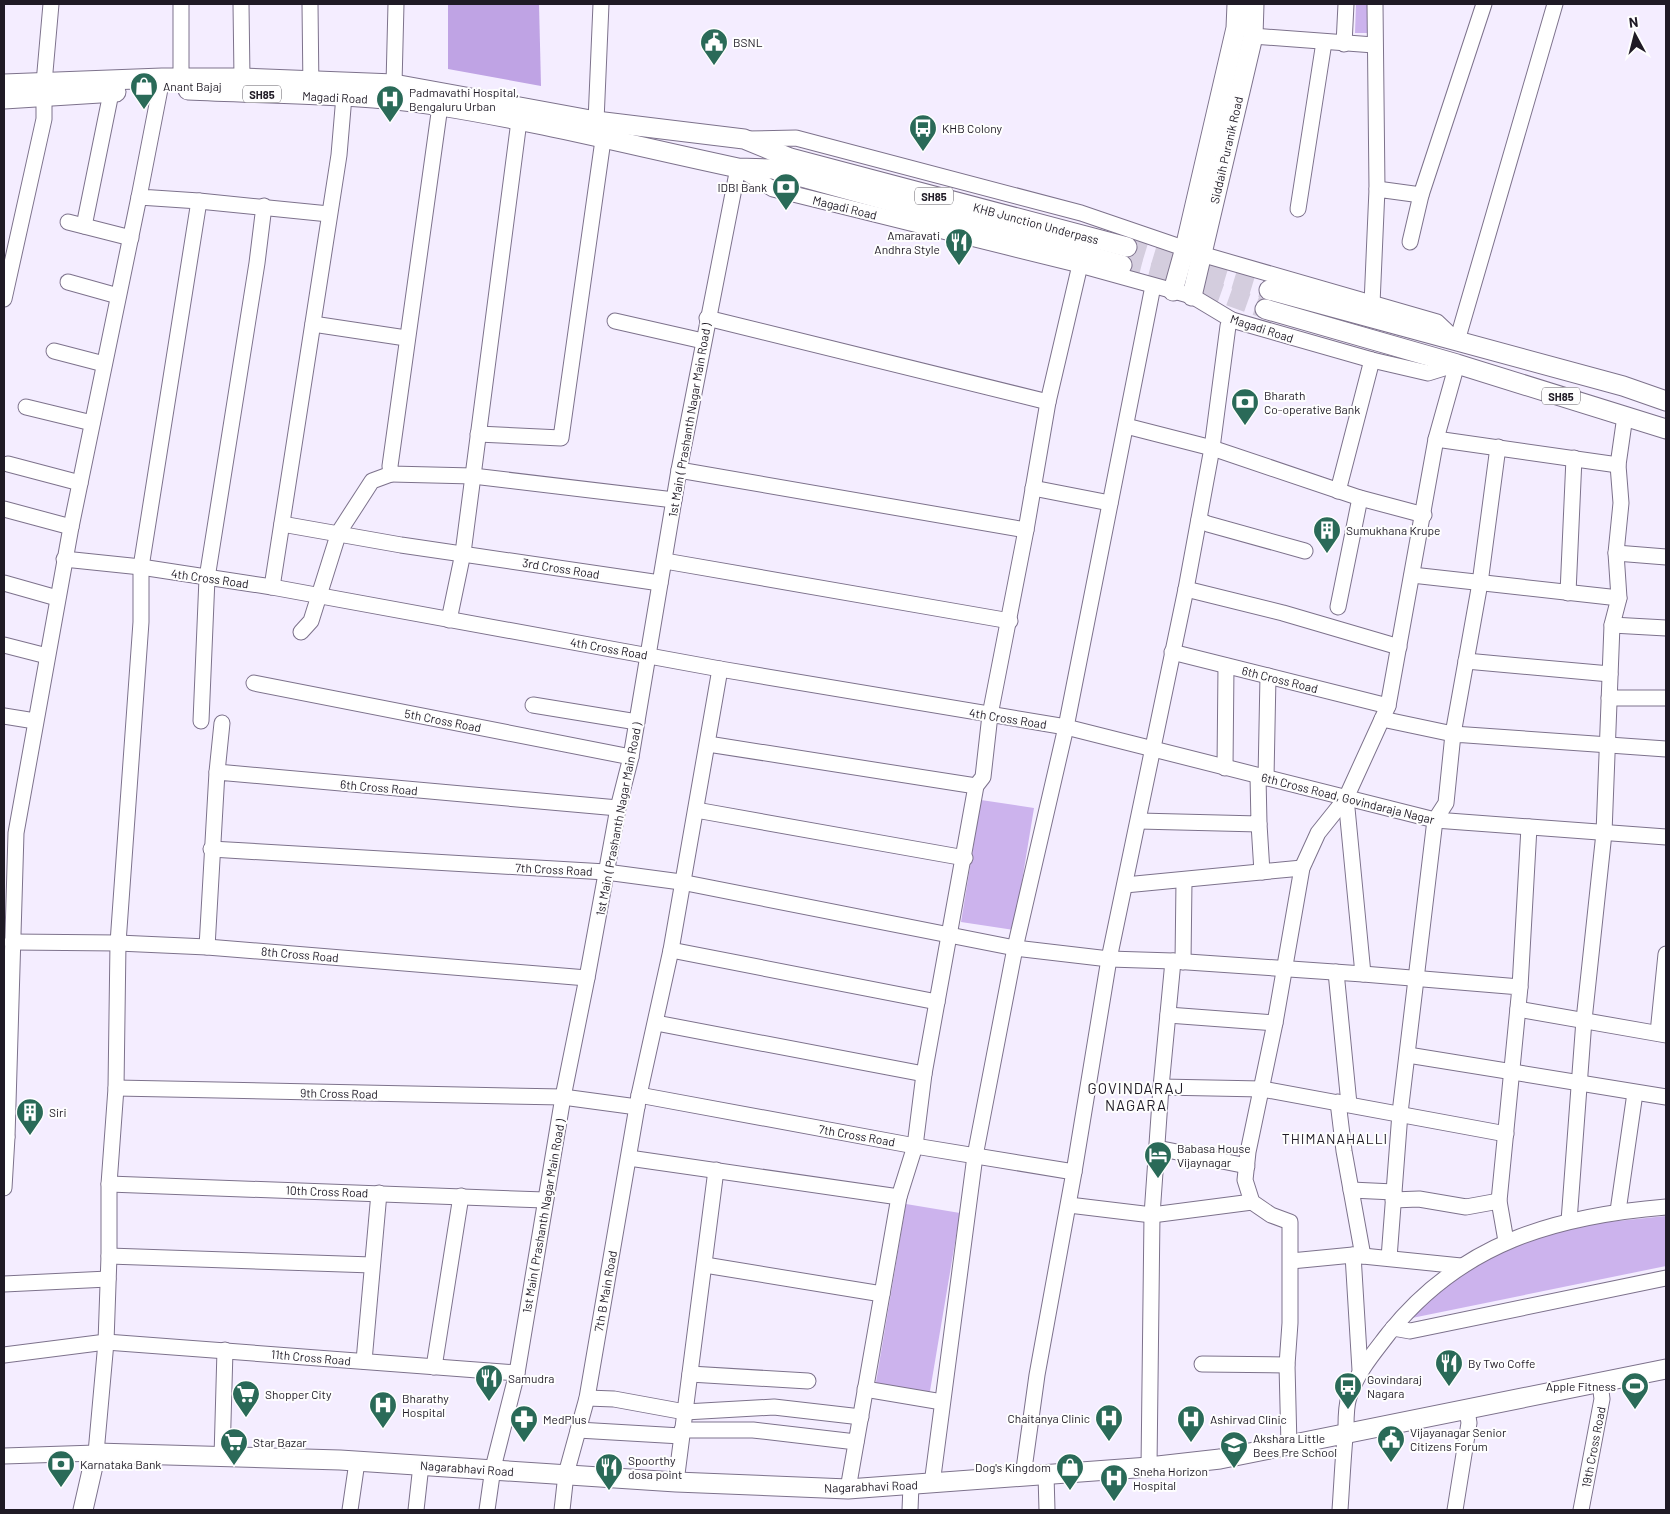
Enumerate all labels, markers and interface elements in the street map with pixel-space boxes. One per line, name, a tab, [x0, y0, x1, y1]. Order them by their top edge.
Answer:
north arrow	[1610, 10, 1660, 60]
text: N	[1628, 13, 1639, 31]
public building icon: BSNL	[699, 27, 729, 66]
place label: BSNL	[733, 35, 763, 49]
shop icon: Anant Bajaj	[129, 71, 159, 110]
place label: Anant Bajaj	[163, 79, 222, 93]
hospital icon: Padmavathi Hospital, Bengaluru Urban	[375, 84, 405, 123]
place label: Padmavathi Hospital, Bengaluru Urban	[409, 85, 519, 113]
road number: SH85	[243, 86, 281, 102]
street label: Magadi Road	[302, 88, 368, 106]
street label: Siddaih Puranik Road	[1207, 95, 1245, 205]
bus stop icon: KHB Colony	[908, 113, 938, 152]
place label: KHB Colony	[942, 121, 1003, 135]
bank icon: IDBI Bank	[771, 172, 801, 211]
place label: IDBI Bank	[717, 180, 767, 194]
road number: SH85	[915, 188, 953, 205]
street label: Magadi Road	[811, 192, 879, 222]
street label: KHB Junction Underpass	[972, 199, 1101, 247]
restaurant icon: Amaravati Andhra Style	[944, 227, 974, 266]
place label: Amaravati Andhra Style	[874, 228, 940, 256]
street label: Magadi Road	[1229, 311, 1295, 345]
street label: 1st Main ( Prashanth Nagar Main Road )	[665, 321, 713, 518]
bank icon: Bharath Co-operative Bank	[1230, 387, 1260, 426]
place label: Bharath Co-operative Bank	[1264, 388, 1360, 416]
road number: SH85	[1542, 388, 1580, 404]
building icon: Sumukhana Krupe	[1312, 515, 1342, 554]
place label: Sumukhana Krupe	[1346, 523, 1440, 537]
street label: 3rd Cross Road	[521, 555, 601, 581]
street label: 4th Cross Road	[170, 566, 250, 590]
street label: 4th Cross Road	[569, 634, 649, 662]
street label: 6th Cross Road	[1241, 663, 1319, 695]
street label: 4th Cross Road	[968, 705, 1048, 731]
street label: 5th Cross Road	[403, 706, 483, 734]
street label: 1st Main ( Prashanth Nagar Main Road )	[592, 720, 644, 917]
street label: 6th Cross Road, Govindaraja Nagar	[1260, 770, 1437, 826]
street label: 6th Cross Road	[340, 777, 418, 797]
street label: 7th Cross Road	[515, 860, 593, 878]
street label: 8th Cross Road	[261, 944, 339, 964]
district label: GOVINDARAJ NAGARA	[1088, 1079, 1184, 1114]
street label: 9th Cross Road	[300, 1085, 378, 1101]
building icon: Siri	[15, 1097, 45, 1136]
place label: Siri	[49, 1105, 67, 1119]
street label: 1st Main ( Prashanth Nagar Main Road )	[519, 1117, 567, 1314]
street label: 7th Cross Road	[818, 1121, 896, 1149]
district label: THIMANAHALLI	[1282, 1130, 1388, 1147]
hotel icon: Babasa House Vijaynagar	[1143, 1140, 1173, 1179]
place label: Babasa House Vijaynagar	[1177, 1141, 1251, 1169]
street label: 10th Cross Road	[285, 1183, 369, 1199]
street label: 7th B Main Road	[591, 1249, 619, 1333]
street label: 11th Cross Road	[270, 1347, 352, 1367]
restaurant icon: By Two Coffe	[1434, 1348, 1464, 1387]
place label: By Two Coffe	[1468, 1356, 1535, 1370]
restaurant icon: Samudra	[474, 1363, 504, 1402]
place label: Samudra	[508, 1371, 555, 1385]
bus stop icon: Govindaraj Nagara	[1333, 1371, 1363, 1410]
sports icon: Apple Fitness	[1620, 1371, 1650, 1410]
place label: Govindaraj Nagara	[1367, 1372, 1422, 1400]
supermarket icon: Shopper City	[231, 1379, 261, 1418]
place label: Apple Fitness	[1546, 1379, 1616, 1393]
place label: Shopper City	[265, 1387, 332, 1401]
hospital icon: Bharathy Hospital	[368, 1390, 398, 1429]
place label: Bharathy Hospital	[402, 1391, 449, 1419]
hospital icon: Chaitanya Clinic	[1094, 1403, 1124, 1442]
pharmacy icon: MedPlus	[509, 1404, 539, 1443]
hospital icon: Ashirvad Clinic	[1176, 1404, 1206, 1443]
street label: 19th Cross Road	[1578, 1405, 1608, 1489]
place label: Chaitanya Clinic	[1007, 1411, 1090, 1425]
place label: MedPlus	[543, 1412, 587, 1426]
place label: Ashirvad Clinic	[1210, 1412, 1287, 1426]
public building icon: Vijayanagar Senior Citizens Forum	[1376, 1424, 1406, 1463]
place label: Vijayanagar Senior Citizens Forum	[1410, 1425, 1507, 1453]
supermarket icon: Star Bazar	[219, 1427, 249, 1466]
school or university icon: Akshara Little Bees Pre School	[1219, 1430, 1249, 1469]
place label: Akshara Little Bees Pre School	[1253, 1431, 1337, 1459]
place label: Star Bazar	[253, 1435, 307, 1449]
bank icon: Karnataka Bank	[46, 1449, 76, 1488]
restaurant icon: Spoorthy dosa point	[594, 1452, 624, 1491]
shop icon: Dog's Kingdom	[1055, 1452, 1085, 1491]
place label: Spoorthy dosa point	[628, 1453, 682, 1481]
place label: Karnataka Bank	[80, 1457, 161, 1471]
street label: Nagarabhavi Road	[420, 1458, 514, 1478]
place label: Dog's Kingdom	[975, 1460, 1051, 1474]
hospital icon: Sneha Horizon Hospital	[1099, 1463, 1129, 1502]
place label: Sneha Horizon Hospital	[1133, 1464, 1208, 1492]
street label: Nagarabhavi Road	[824, 1477, 918, 1495]

